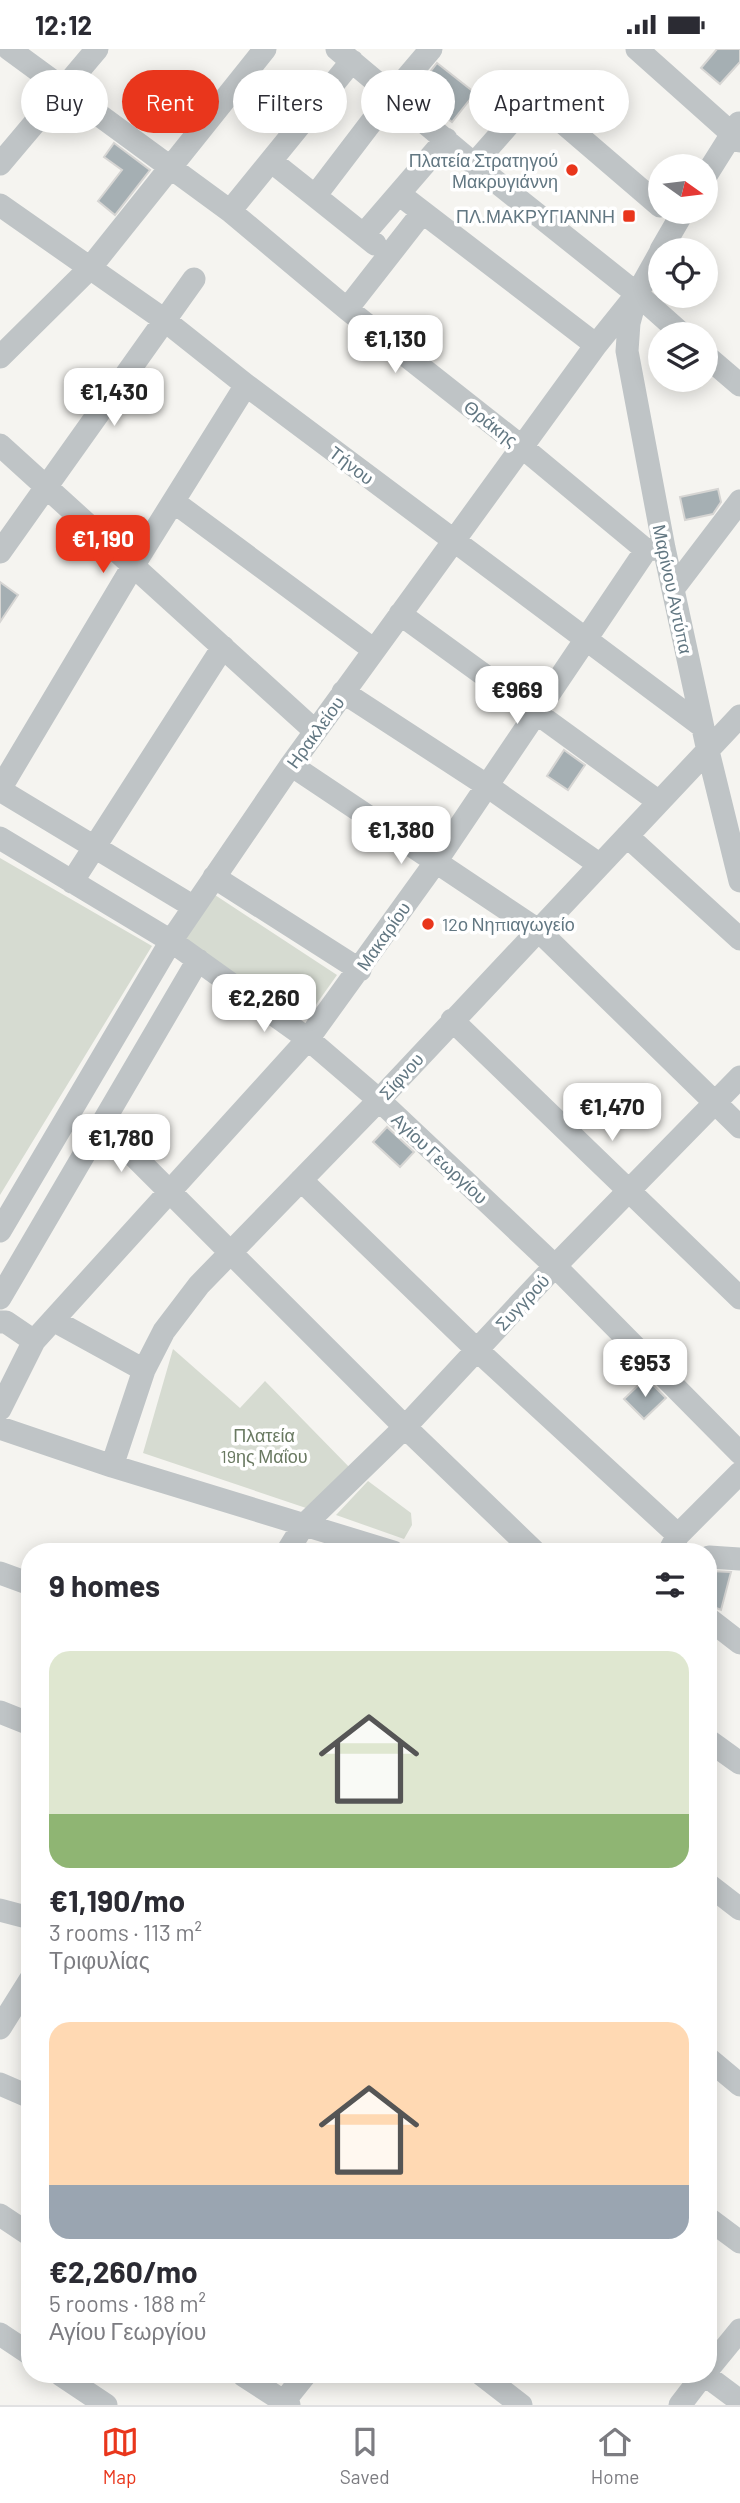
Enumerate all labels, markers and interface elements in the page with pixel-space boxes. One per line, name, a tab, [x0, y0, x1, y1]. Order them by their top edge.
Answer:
text: 12:12	[35, 9, 92, 40]
chip: Buy	[21, 70, 108, 133]
chip: Rent	[122, 70, 219, 133]
chip: Filters	[233, 70, 347, 133]
chip: New	[361, 70, 455, 133]
chip: Apartment	[469, 70, 629, 133]
place label: Πλατεία Στρατηγού Μακρυγιάννη	[409, 149, 558, 192]
north arrow	[648, 154, 718, 224]
map controls	[648, 154, 718, 392]
marker: Πλατεία Στρατηγού Μακρυγιάννη	[564, 162, 580, 178]
place label: ΠΛ.ΜΑΚΡΥΓΙΑΝΝΗ	[456, 205, 615, 227]
marker: ΠΛ.ΜΑΚΡΥΓΙΑΝΝΗ	[621, 208, 637, 224]
button: locate	[648, 238, 718, 308]
pin: €1,130	[338, 315, 452, 375]
button: layers	[648, 322, 718, 392]
text: €1,130	[364, 324, 426, 352]
pin: €1,430	[57, 369, 171, 428]
text: €1,430	[80, 377, 148, 405]
street label: Θράκης	[460, 395, 523, 451]
street label: Τήνου	[325, 441, 379, 489]
pin: €1,190	[46, 515, 160, 575]
street label: Μαρίνου Αντύπα	[649, 522, 697, 656]
text: €1,190	[72, 524, 134, 552]
pin: €969	[476, 667, 558, 726]
text: €969	[491, 675, 543, 703]
street label: Ηρακλείου	[282, 692, 348, 772]
pin: €1,380	[344, 807, 458, 866]
text: €1,380	[368, 815, 434, 843]
street label: Μακαρίου	[351, 897, 415, 975]
place label: 12ο Νηπιαγωγείο	[442, 913, 575, 935]
marker: 12ο Νηπιαγωγείο	[420, 916, 436, 932]
pin: €2,260	[207, 975, 321, 1034]
text: €2,260	[228, 983, 300, 1011]
street label: Σίφνου	[374, 1048, 428, 1104]
pin: €1,470	[555, 1083, 669, 1143]
text: €1,470	[579, 1092, 645, 1120]
street label: Αγίου Γεωργίου	[387, 1108, 493, 1208]
pin: €1,780	[64, 1115, 178, 1174]
text: €1,780	[88, 1123, 154, 1151]
street label: Συγγρού	[490, 1269, 554, 1335]
pin: €953	[604, 1339, 686, 1399]
text: €953	[619, 1348, 671, 1376]
park label: Πλατεία 19ης Μαΐου	[220, 1424, 308, 1467]
icon: filters	[651, 1566, 689, 1604]
text: 9 homes	[49, 1567, 160, 1603]
icon: home	[306, 1696, 432, 1822]
text: €1,190/mo	[49, 1882, 185, 1918]
text: 3 rooms · 113 m²	[49, 1918, 202, 1946]
text: Τριφυλίας	[49, 1946, 150, 1974]
icon: home	[306, 2067, 432, 2193]
text: €2,260/mo	[49, 2253, 198, 2289]
text: 5 rooms · 188 m²	[49, 2289, 206, 2317]
text: Αγίου Γεωργίου	[49, 2317, 206, 2345]
tab: Map	[101, 2423, 139, 2488]
tab: Saved	[340, 2423, 390, 2488]
tab: Home	[591, 2423, 639, 2488]

